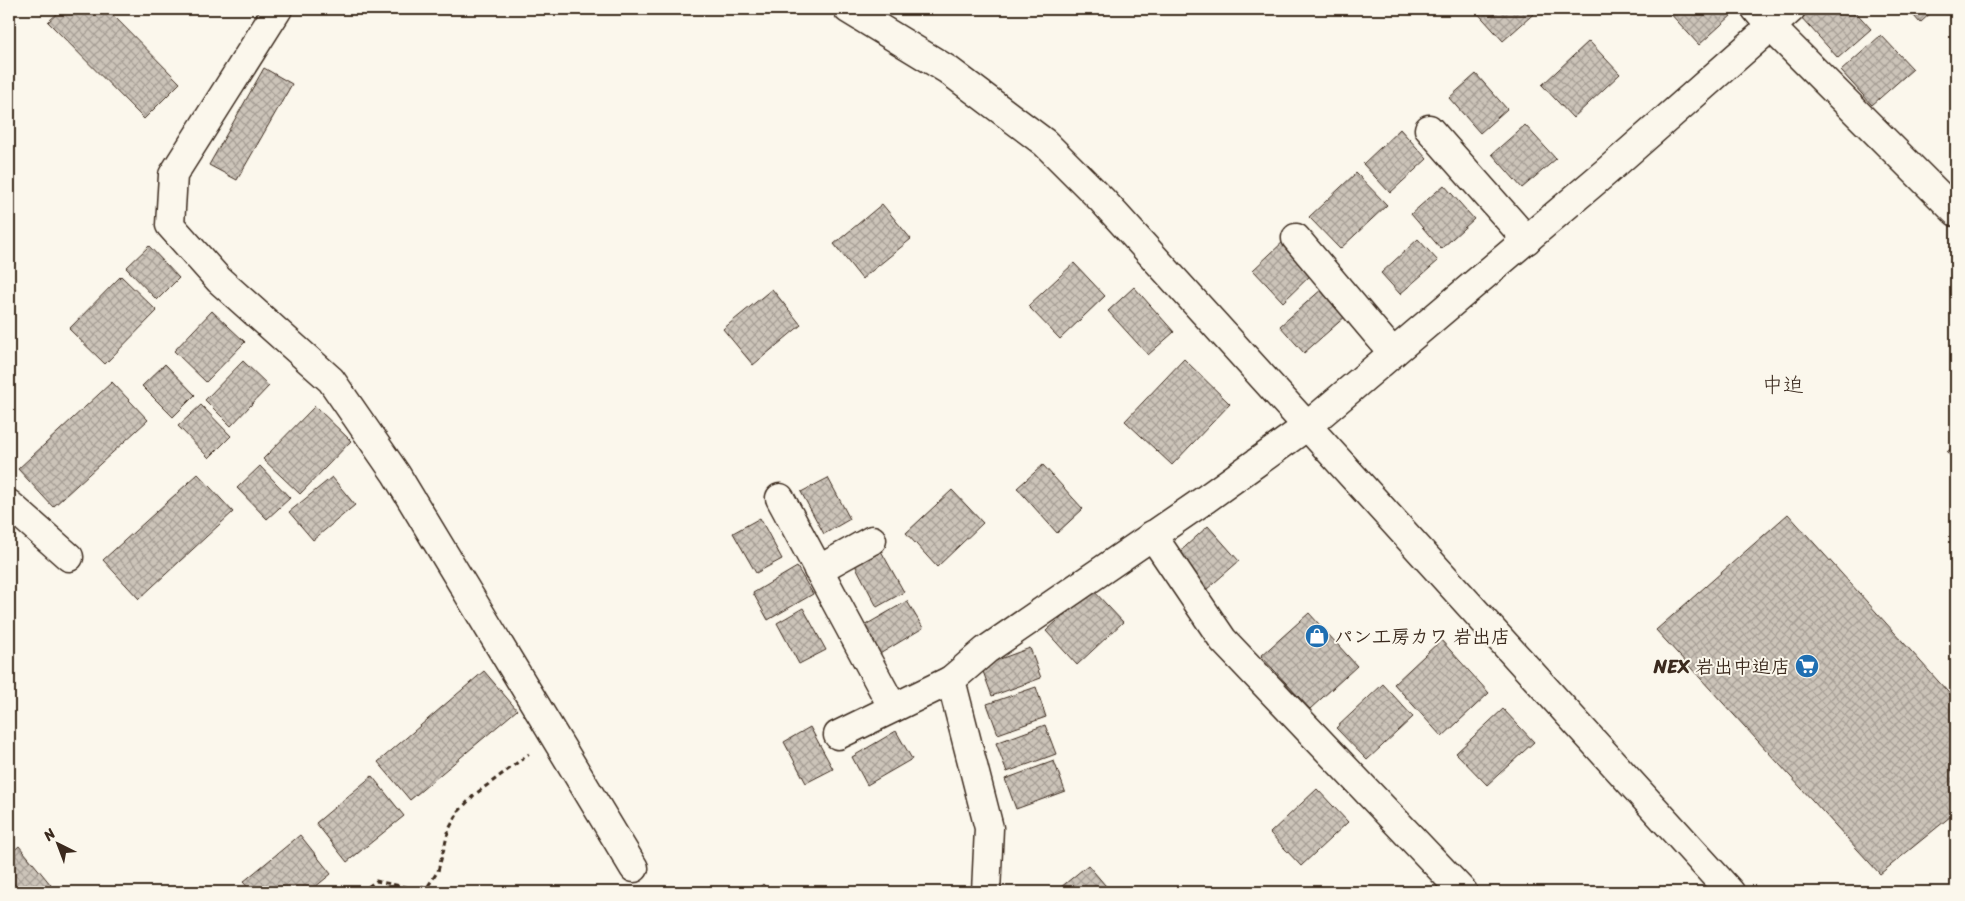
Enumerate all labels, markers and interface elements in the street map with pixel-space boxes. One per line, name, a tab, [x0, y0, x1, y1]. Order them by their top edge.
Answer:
district label: 中迫	[1762, 366, 1804, 404]
place label: パン工房カワ 岩出店	[1334, 620, 1510, 653]
shop icon: パン工房カワ 岩出店	[1304, 623, 1330, 649]
place label: NEX 岩出中迫店	[1653, 650, 1790, 683]
supermarket icon: NEX 岩出中迫店	[1794, 653, 1820, 679]
north arrow	[32, 818, 82, 868]
text: N	[37, 822, 62, 848]

